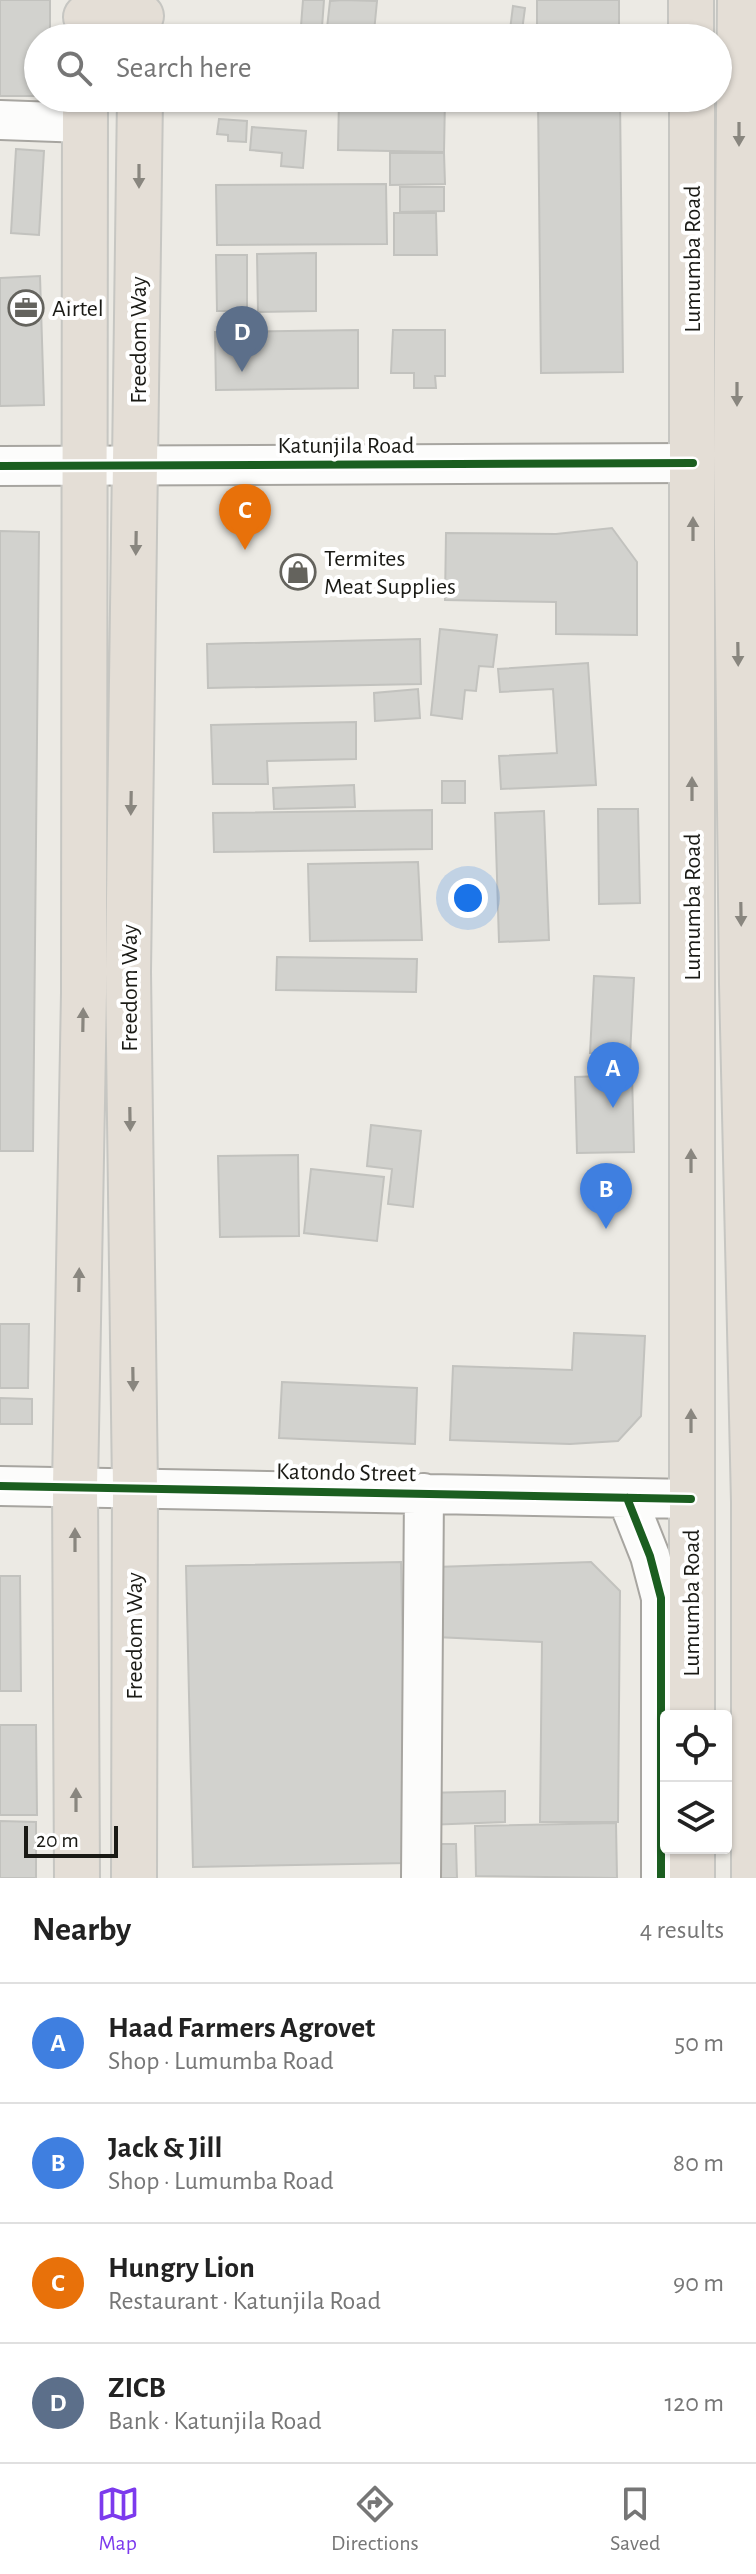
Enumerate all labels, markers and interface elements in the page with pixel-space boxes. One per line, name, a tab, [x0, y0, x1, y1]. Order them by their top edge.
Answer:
search box	[24, 24, 732, 112]
icon: search	[52, 46, 96, 90]
text: Search here	[116, 53, 252, 83]
one-way arrow	[733, 122, 745, 147]
one-way arrow	[133, 164, 146, 189]
street label: Lumumba Road	[681, 185, 705, 333]
street label: Freedom Way	[127, 276, 151, 404]
office icon: Airtel	[7, 289, 45, 327]
place label: Airtel	[52, 297, 104, 321]
pin: D	[216, 306, 268, 372]
one-way arrow	[731, 382, 743, 407]
street label: Katunjila Road	[278, 434, 414, 458]
pin: C	[219, 484, 271, 550]
one-way arrow	[687, 516, 699, 541]
one-way arrow	[130, 531, 142, 556]
place label: Termites Meat Supplies	[324, 547, 456, 599]
shop icon: Termites Meat Supplies	[279, 553, 317, 591]
one-way arrow	[732, 642, 745, 667]
one-way arrow	[686, 776, 698, 801]
one-way arrow	[125, 791, 137, 816]
street label: Lumumba Road	[681, 833, 705, 981]
your location	[448, 878, 488, 918]
one-way arrow	[735, 902, 747, 927]
street label: Freedom Way	[118, 924, 142, 1052]
one-way arrow	[77, 1007, 90, 1032]
pin: A	[587, 1042, 639, 1108]
one-way arrow	[124, 1107, 136, 1132]
one-way arrow	[685, 1148, 697, 1173]
pin: B	[580, 1163, 632, 1229]
one-way arrow	[72, 1267, 85, 1292]
one-way arrow	[127, 1367, 140, 1392]
one-way arrow	[685, 1408, 697, 1433]
street label: Katondo Street	[276, 1460, 416, 1486]
one-way arrow	[69, 1527, 81, 1552]
street label: Lumumba Road	[680, 1529, 704, 1677]
street label: Freedom Way	[123, 1572, 147, 1700]
map controls	[660, 1710, 732, 1854]
button: locate	[660, 1710, 732, 1782]
button: layers	[660, 1782, 732, 1854]
one-way arrow	[70, 1787, 82, 1812]
scale bar	[24, 1822, 118, 1858]
text: 20 m	[36, 1829, 79, 1851]
text: Nearby	[32, 1913, 131, 1947]
text: 4 results	[640, 1917, 724, 1943]
text: Haad Farmers Agrovet	[108, 2013, 375, 2043]
text: A	[50, 2030, 66, 2056]
text: 50 m	[674, 2030, 724, 2056]
text: Shop · Lumumba Road	[108, 2048, 334, 2074]
text: Jack & Jill	[108, 2133, 222, 2163]
text: B	[50, 2150, 66, 2176]
text: 80 m	[673, 2150, 724, 2176]
text: Shop · Lumumba Road	[108, 2168, 334, 2194]
text: Hungry Lion	[108, 2253, 255, 2283]
text: C	[51, 2270, 65, 2296]
text: 90 m	[673, 2270, 724, 2296]
text: Restaurant · Katunjila Road	[108, 2288, 381, 2314]
text: ZICB	[108, 2373, 166, 2403]
text: D	[49, 2390, 67, 2416]
text: 120 m	[664, 2390, 724, 2416]
text: Bank · Katunjila Road	[108, 2408, 322, 2434]
tab: Map	[96, 2482, 140, 2556]
tab: Directions	[331, 2482, 419, 2556]
tab: Saved	[610, 2482, 660, 2556]

